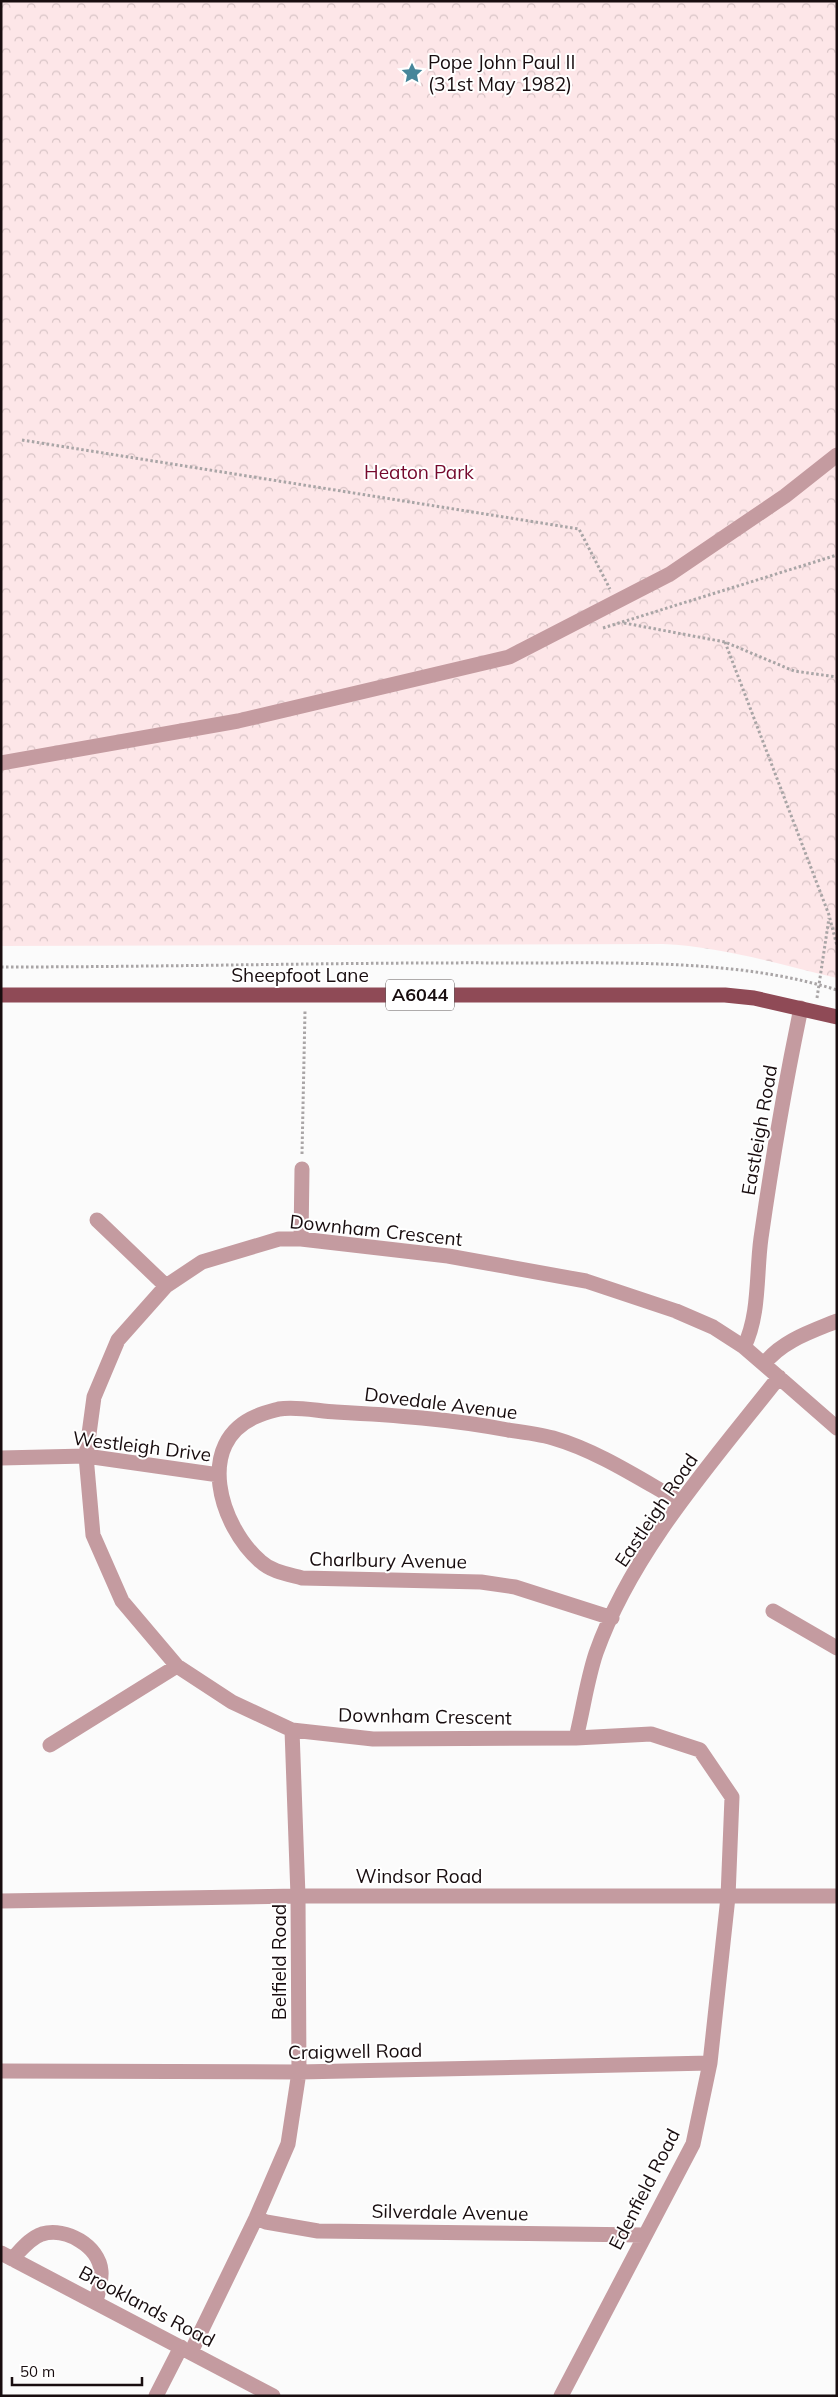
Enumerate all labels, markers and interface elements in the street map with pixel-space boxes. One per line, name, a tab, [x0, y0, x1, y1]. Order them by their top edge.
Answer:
place label: Pope John Paul II (31st May 1982)	[428, 50, 575, 96]
place icon: Pope John Paul II (31st May 1982)	[399, 60, 425, 86]
park label: Heaton Park	[364, 460, 474, 484]
street label: Sheepfoot Lane	[231, 963, 369, 987]
road number: A6044	[386, 980, 454, 1010]
street label: Eastleigh Road	[736, 1063, 782, 1197]
street label: Downham Crescent	[288, 1209, 464, 1251]
street label: Dovedale Avenue	[363, 1382, 519, 1424]
street label: Westleigh Drive	[71, 1426, 213, 1466]
street label: Eastleigh Road	[609, 1449, 703, 1571]
street label: Charlbury Avenue	[309, 1547, 467, 1573]
street label: Downham Crescent	[338, 1702, 512, 1730]
street label: Windsor Road	[356, 1864, 482, 1888]
street label: Belfield Road	[267, 1904, 291, 2020]
street label: Craigwell Road	[288, 2038, 422, 2064]
street label: Edenfield Road	[603, 2124, 685, 2254]
street label: Silverdale Avenue	[371, 2199, 529, 2225]
street label: Brooklands Road	[75, 2260, 219, 2352]
scale bar	[12, 2354, 142, 2386]
text: 50 m	[20, 2362, 55, 2381]

